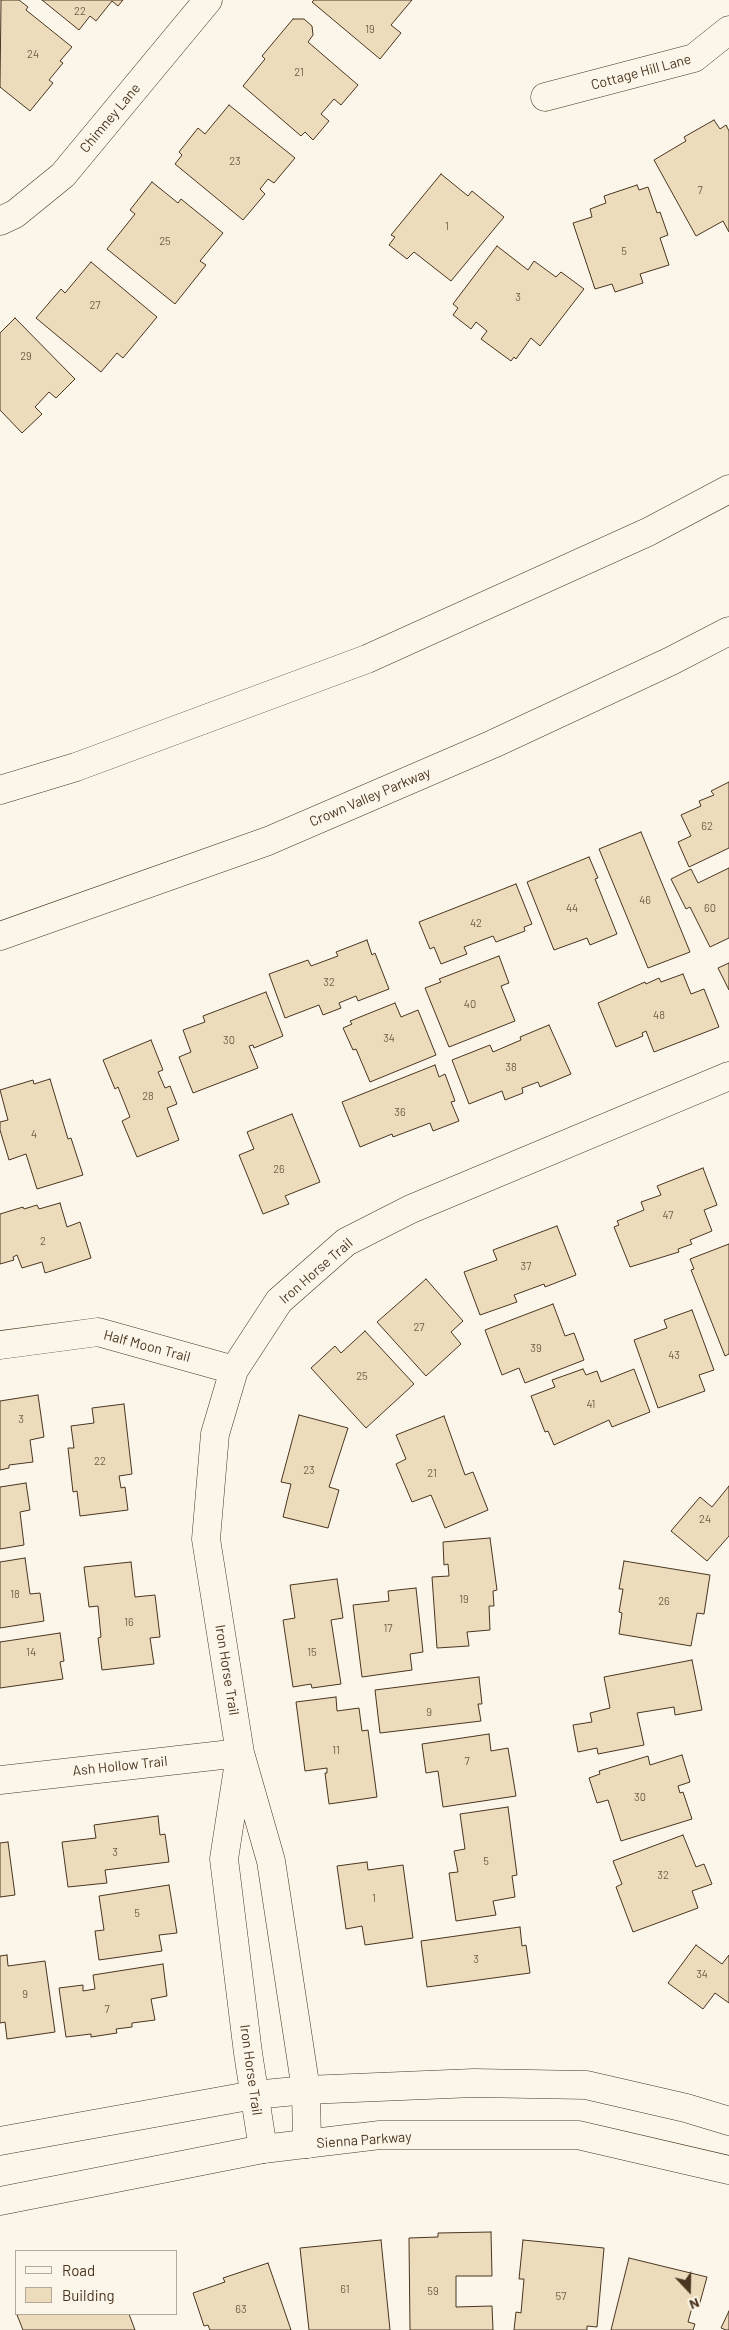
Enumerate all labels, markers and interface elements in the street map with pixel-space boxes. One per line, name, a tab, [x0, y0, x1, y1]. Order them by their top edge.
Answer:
house number: 22	[74, 4, 86, 18]
house number: 19	[365, 22, 375, 36]
house number: 24	[27, 47, 39, 61]
street label: Cottage Hill Lane	[589, 51, 693, 93]
house number: 21	[294, 65, 304, 79]
street label: Chimney Lane	[76, 80, 144, 156]
house number: 23	[229, 154, 241, 168]
house number: 7	[697, 183, 703, 197]
house number: 1	[445, 219, 449, 233]
house number: 25	[159, 234, 171, 248]
house number: 5	[621, 244, 627, 258]
house number: 3	[515, 290, 521, 304]
house number: 27	[89, 298, 101, 312]
house number: 29	[20, 349, 32, 363]
street label: Crown Valley Parkway	[307, 764, 433, 830]
house number: 62	[701, 819, 713, 833]
house number: 46	[639, 893, 651, 907]
house number: 44	[566, 901, 578, 915]
house number: 60	[704, 901, 716, 915]
house number: 42	[470, 916, 482, 930]
house number: 32	[323, 975, 335, 989]
house number: 40	[464, 997, 476, 1011]
house number: 48	[653, 1008, 665, 1022]
house number: 34	[383, 1031, 395, 1045]
house number: 30	[223, 1033, 235, 1047]
house number: 38	[505, 1060, 517, 1074]
house number: 28	[142, 1089, 154, 1103]
house number: 36	[394, 1105, 406, 1119]
house number: 4	[31, 1127, 37, 1141]
house number: 26	[273, 1162, 285, 1176]
house number: 47	[663, 1208, 673, 1222]
house number: 2	[40, 1234, 46, 1248]
street label: Iron Horse Trail	[276, 1235, 356, 1307]
house number: 37	[521, 1259, 531, 1273]
house number: 27	[413, 1320, 425, 1334]
street label: Half Moon Trail	[102, 1326, 192, 1366]
house number: 39	[530, 1341, 542, 1355]
house number: 43	[668, 1348, 680, 1362]
house number: 25	[356, 1369, 368, 1383]
house number: 41	[587, 1397, 595, 1411]
house number: 3	[18, 1412, 24, 1426]
house number: 22	[94, 1454, 106, 1468]
house number: 23	[303, 1463, 315, 1477]
house number: 21	[427, 1466, 437, 1480]
house number: 24	[699, 1512, 711, 1526]
house number: 18	[10, 1587, 20, 1601]
house number: 19	[459, 1592, 469, 1606]
house number: 26	[658, 1594, 670, 1608]
house number: 16	[124, 1615, 134, 1629]
house number: 17	[383, 1621, 393, 1635]
street label: Iron Horse Trail	[212, 1623, 242, 1717]
house number: 14	[26, 1645, 36, 1659]
house number: 15	[307, 1645, 317, 1659]
house number: 9	[426, 1705, 432, 1719]
house number: 11	[332, 1743, 340, 1757]
street label: Ash Hollow Trail	[72, 1753, 168, 1779]
house number: 7	[464, 1754, 470, 1768]
house number: 30	[634, 1790, 646, 1804]
house number: 3	[112, 1845, 118, 1859]
house number: 5	[483, 1854, 489, 1868]
house number: 32	[657, 1868, 669, 1882]
house number: 1	[372, 1891, 376, 1905]
house number: 5	[134, 1906, 140, 1920]
house number: 3	[473, 1952, 479, 1966]
house number: 34	[696, 1967, 708, 1981]
house number: 9	[22, 1987, 28, 2001]
house number: 7	[104, 2002, 110, 2016]
street label: Iron Horse Trail	[236, 2023, 266, 2117]
street label: Sienna Parkway	[316, 2128, 412, 2152]
legend	[15, 2250, 178, 2315]
text: Road	[62, 2261, 95, 2279]
north arrow	[664, 2265, 714, 2315]
house number: 61	[340, 2282, 350, 2296]
house number: 59	[427, 2284, 439, 2298]
text: Building	[62, 2286, 115, 2304]
house number: 57	[556, 2289, 566, 2303]
text: N	[687, 2295, 702, 2314]
house number: 63	[235, 2302, 247, 2316]

